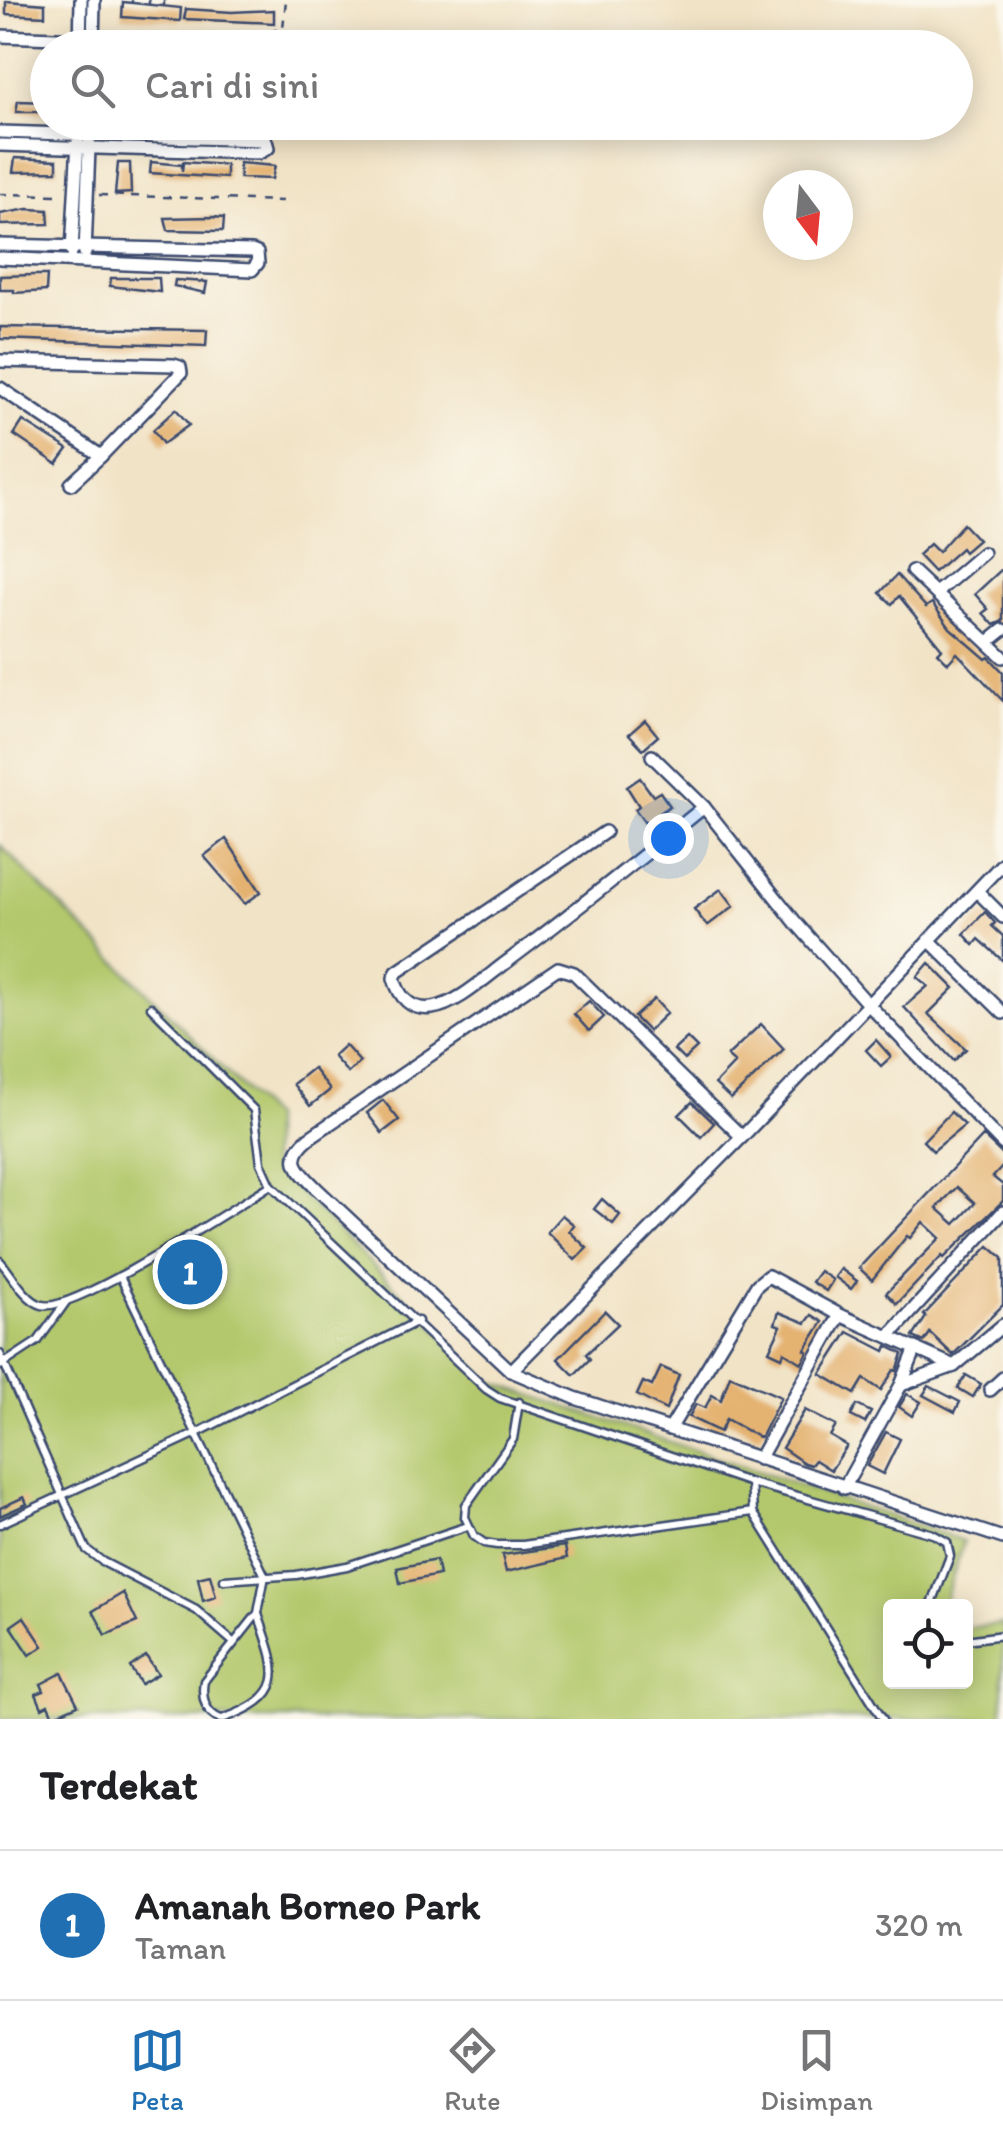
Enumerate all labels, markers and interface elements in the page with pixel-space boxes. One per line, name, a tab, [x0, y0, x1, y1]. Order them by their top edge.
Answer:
search box	[30, 30, 973, 140]
icon: search	[65, 58, 120, 113]
text: Cari di sini	[145, 62, 319, 108]
north arrow	[763, 170, 853, 260]
your location	[643, 813, 694, 864]
pin: 1	[158, 1234, 222, 1310]
map controls	[883, 1599, 973, 1689]
button: locate	[883, 1599, 973, 1689]
text: Terdekat	[40, 1759, 198, 1810]
text: Amanah Borneo Park	[135, 1883, 480, 1929]
text: 1	[65, 1906, 80, 1944]
text: 320 m	[875, 1906, 963, 1944]
text: Taman	[135, 1929, 226, 1967]
tab: Peta	[130, 2023, 185, 2117]
tab: Rute	[444, 2023, 501, 2117]
tab: Disimpan	[760, 2023, 873, 2117]

